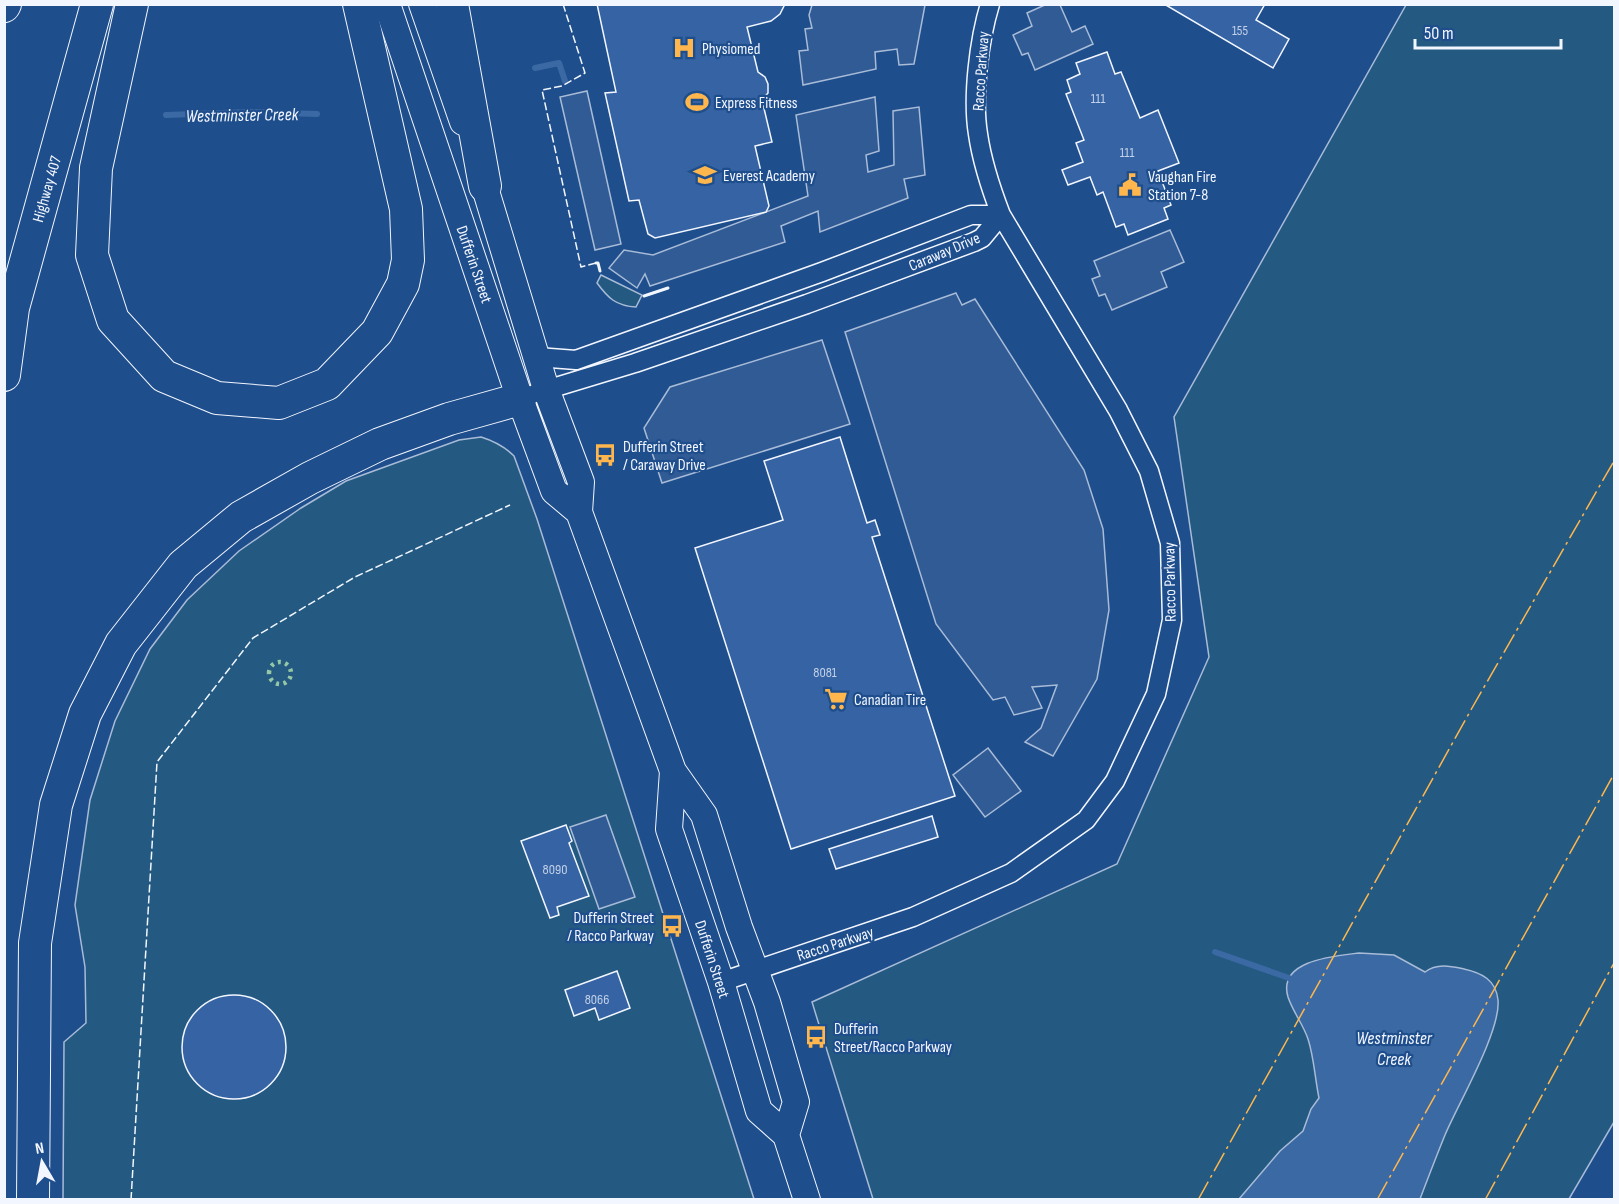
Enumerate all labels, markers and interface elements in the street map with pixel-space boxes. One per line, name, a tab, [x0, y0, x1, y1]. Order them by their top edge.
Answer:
scale bar	[1415, 12, 1560, 50]
house number: 155	[1232, 22, 1248, 39]
text: 50 m	[1424, 23, 1454, 44]
street label: Racco Parkway	[969, 31, 994, 111]
hospital icon: Physiomed	[671, 35, 697, 61]
place label: Physiomed	[702, 40, 760, 59]
sports icon: Express Fitness	[684, 89, 710, 115]
house number: 111	[1091, 90, 1105, 107]
place label: Express Fitness	[715, 94, 798, 113]
water label: Westminster Creek	[186, 104, 300, 127]
house number: 111	[1120, 144, 1134, 161]
street label: Highway 407	[29, 154, 66, 225]
school or university icon: Everest Academy	[692, 162, 718, 188]
place label: Everest Academy	[723, 167, 815, 186]
place label: Vaughan Fire Station 7-8	[1148, 168, 1216, 205]
public building icon: Vaughan Fire Station 7-8	[1117, 172, 1143, 198]
street label: Dufferin Street	[451, 223, 496, 306]
street label: Caraway Drive	[906, 229, 983, 276]
place label: Dufferin Street / Caraway Drive	[623, 438, 706, 475]
bus stop icon: Dufferin Street / Caraway Drive	[592, 442, 618, 468]
street label: Racco Parkway	[1160, 542, 1181, 622]
house number: 8081	[813, 664, 837, 681]
supermarket icon: Canadian Tire	[823, 686, 849, 712]
place label: Canadian Tire	[854, 691, 926, 710]
house number: 8090	[543, 861, 567, 878]
place label: Dufferin Street / Racco Parkway	[567, 909, 654, 946]
bus stop icon: Dufferin Street / Racco Parkway	[659, 913, 685, 939]
street label: Dufferin Street	[690, 918, 733, 1001]
street label: Racco Parkway	[795, 923, 876, 966]
house number: 8066	[585, 991, 609, 1008]
place label: Dufferin Street/Racco Parkway	[834, 1020, 952, 1057]
bus stop icon: Dufferin Street/Racco Parkway	[803, 1024, 829, 1050]
water label: Westminster Creek	[1356, 1028, 1433, 1070]
north arrow	[12, 1132, 72, 1192]
text: N	[34, 1139, 46, 1159]

